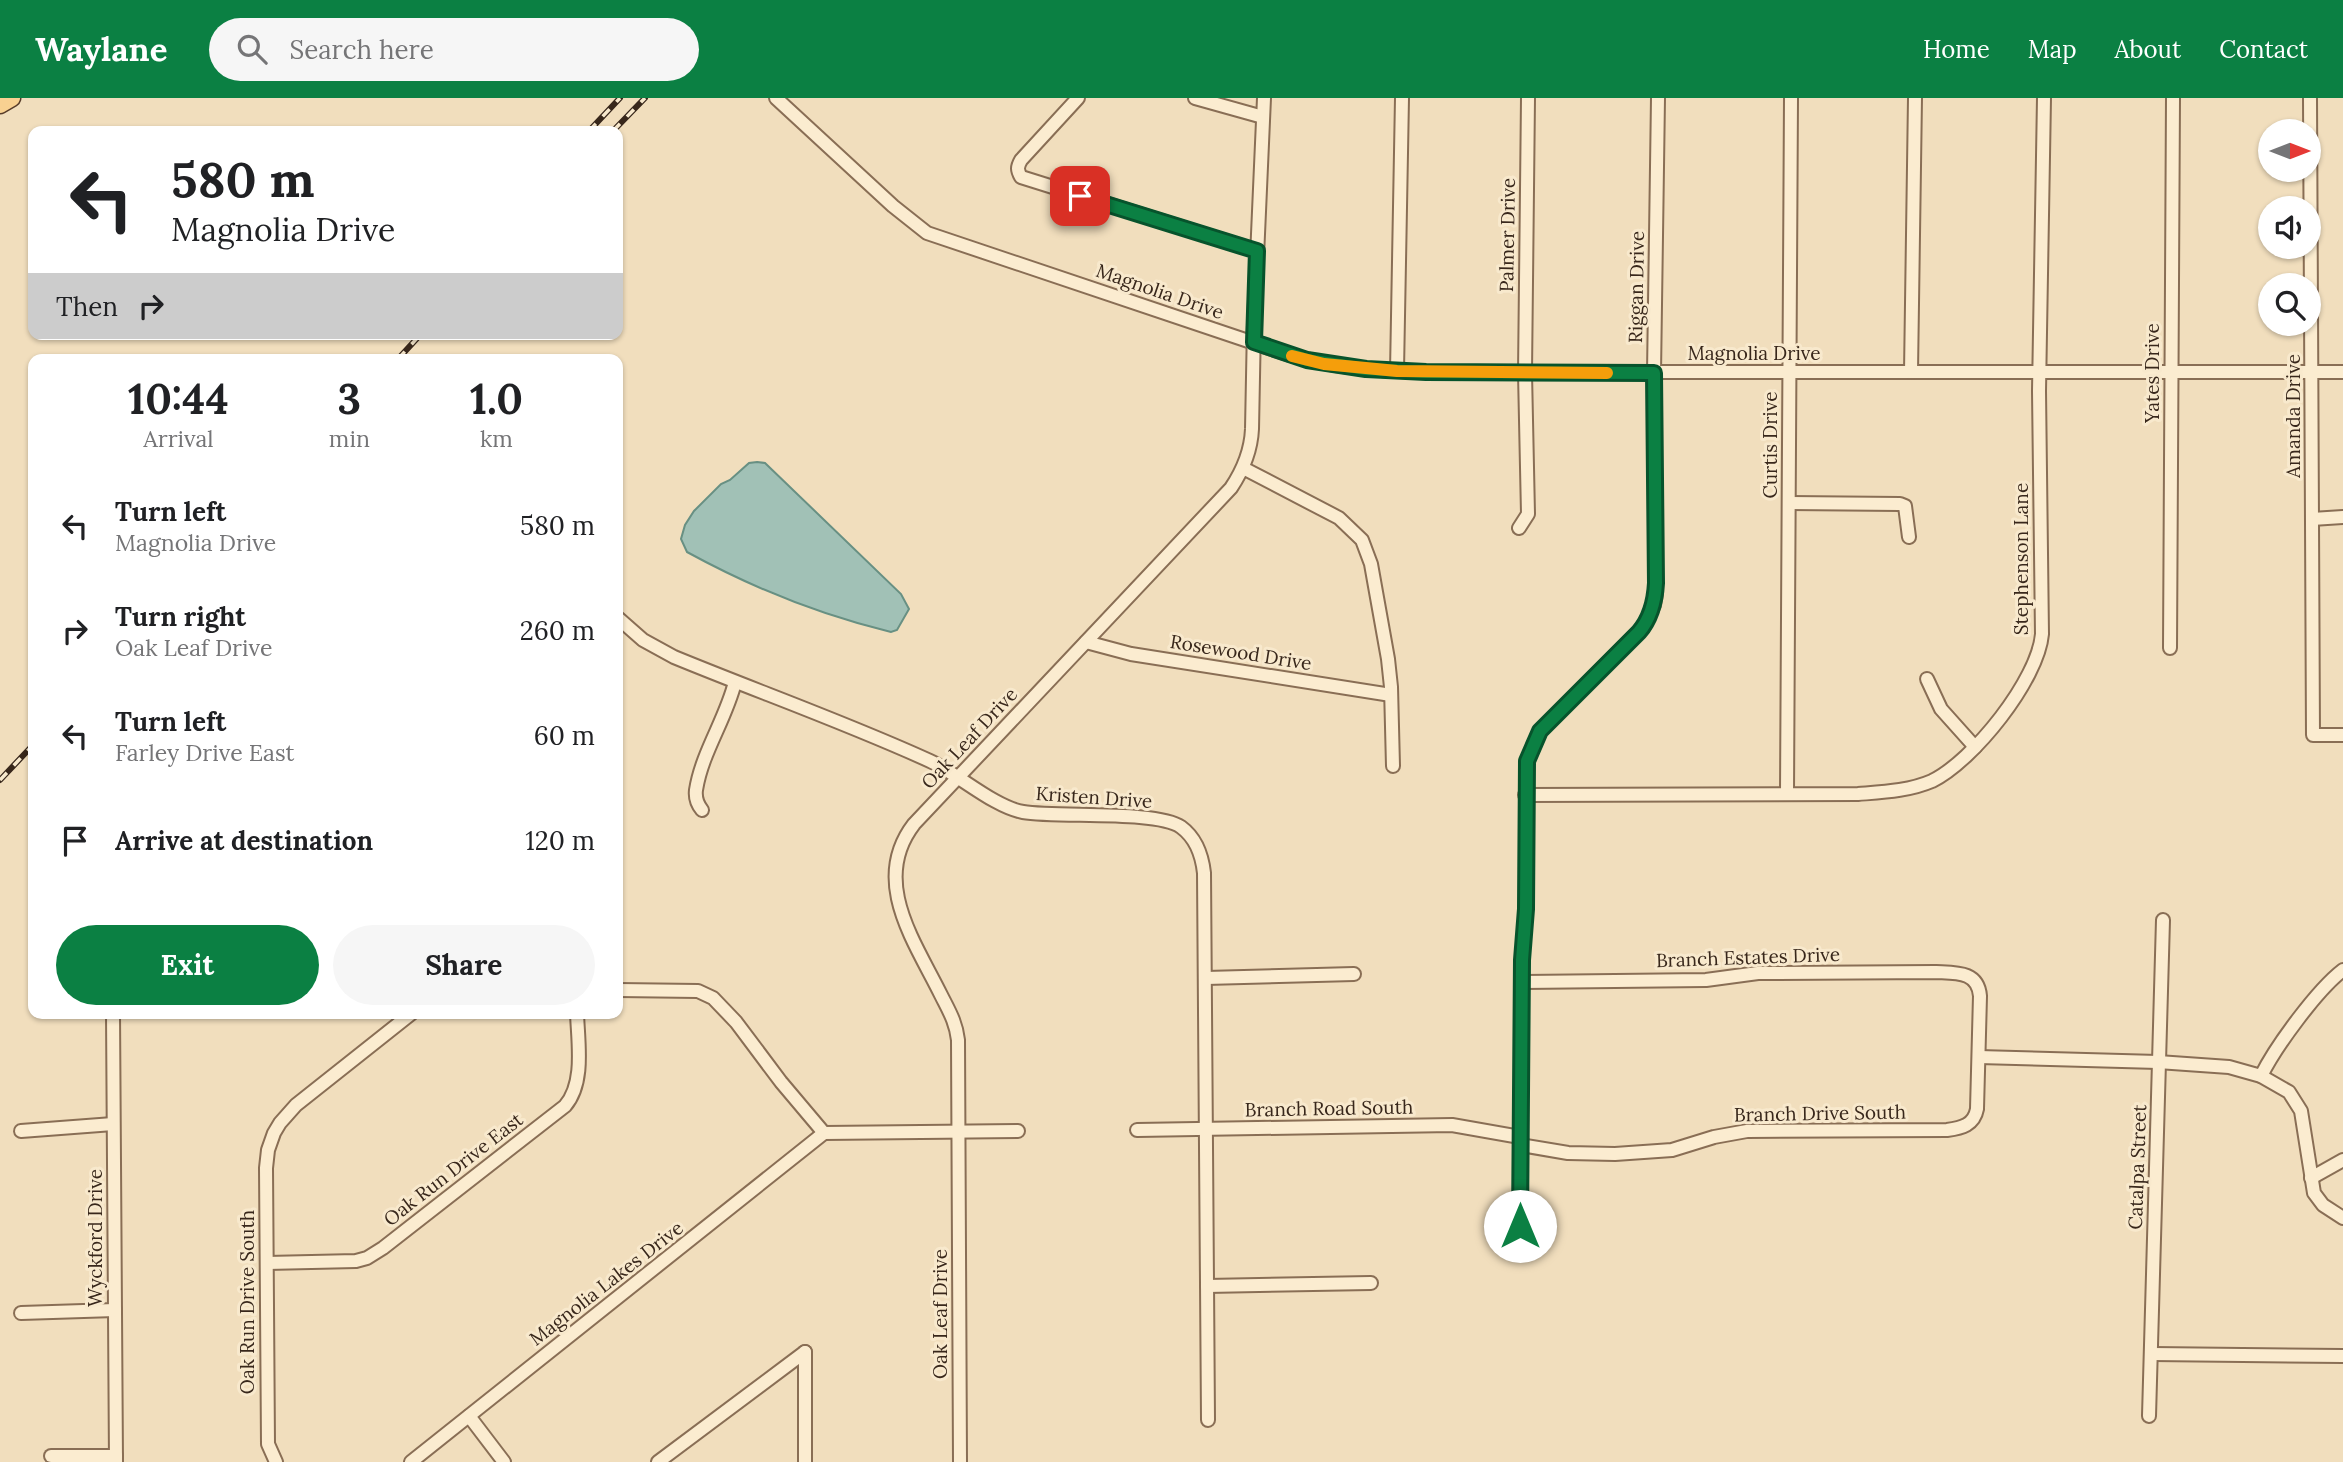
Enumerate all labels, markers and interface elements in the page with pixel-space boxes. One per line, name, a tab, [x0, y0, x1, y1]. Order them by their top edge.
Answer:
search box	[209, 18, 699, 81]
text: Waylane	[35, 28, 167, 70]
icon: search	[233, 30, 271, 68]
text: Search here	[289, 33, 434, 66]
text: Home	[1923, 34, 1990, 65]
text: Map	[2028, 34, 2077, 65]
text: About	[2115, 34, 2181, 65]
text: Contact	[2219, 34, 2308, 65]
north arrow	[2258, 119, 2320, 182]
map controls	[2258, 119, 2321, 336]
text: 580 m	[171, 148, 315, 210]
icon: left	[56, 154, 147, 245]
pin	[1050, 166, 1110, 226]
icon: arrive	[1061, 177, 1099, 215]
street label: Palmer Drive	[1494, 178, 1520, 292]
button: sound	[2258, 196, 2321, 259]
text: Magnolia Drive	[171, 209, 395, 250]
street label: Riggan Drive	[1623, 231, 1649, 343]
street label: Magnolia Drive	[1093, 258, 1227, 324]
button: search	[2258, 273, 2321, 336]
icon: right	[132, 287, 170, 325]
text: Then	[56, 290, 118, 323]
street label: Yates Drive	[2140, 323, 2164, 424]
street label: Magnolia Drive	[1687, 341, 1821, 365]
street label: Amanda Drive	[2281, 354, 2305, 479]
text: 10:44	[128, 372, 229, 426]
text: 3	[338, 372, 361, 426]
text: 1.0	[470, 372, 523, 426]
street label: Curtis Drive	[1758, 392, 1782, 499]
text: Arrival	[143, 424, 214, 453]
text: min	[329, 424, 370, 453]
text: km	[480, 424, 513, 453]
street label: Stephenson Lane	[2009, 483, 2033, 635]
text: Turn left	[115, 495, 226, 528]
icon: left	[56, 507, 94, 545]
text: 580 m	[520, 509, 595, 542]
text: Magnolia Drive	[115, 528, 276, 557]
text: Turn right	[115, 600, 246, 633]
icon: right	[56, 612, 94, 650]
text: 260 m	[520, 614, 595, 647]
street label: Rosewood Drive	[1168, 629, 1314, 675]
text: Oak Leaf Drive	[115, 633, 272, 662]
street label: Oak Leaf Drive	[916, 682, 1022, 794]
text: Turn left	[115, 705, 226, 738]
icon: left	[56, 717, 94, 755]
text: 60 m	[534, 719, 595, 752]
text: Farley Drive East	[115, 738, 295, 767]
street label: Kristen Drive	[1035, 781, 1153, 813]
icon: arrive	[56, 822, 94, 860]
text: Arrive at destination	[115, 824, 373, 857]
text: 120 m	[525, 824, 595, 857]
button: Exit	[56, 925, 319, 1005]
button: Share	[333, 925, 595, 1005]
street label: Branch Estates Drive	[1656, 942, 1840, 972]
street label: Branch Road South	[1244, 1095, 1414, 1121]
street label: Branch Drive South	[1734, 1100, 1906, 1126]
street label: Catalpa Street	[2123, 1103, 2151, 1230]
street label: Oak Run Drive East	[379, 1107, 528, 1231]
street label: Wyckford Drive	[83, 1169, 107, 1307]
position arrow	[1483, 1189, 1557, 1263]
street label: Oak Run Drive South	[235, 1210, 259, 1394]
street label: Magnolia Lakes Drive	[524, 1215, 688, 1351]
street label: Oak Leaf Drive	[928, 1249, 952, 1379]

